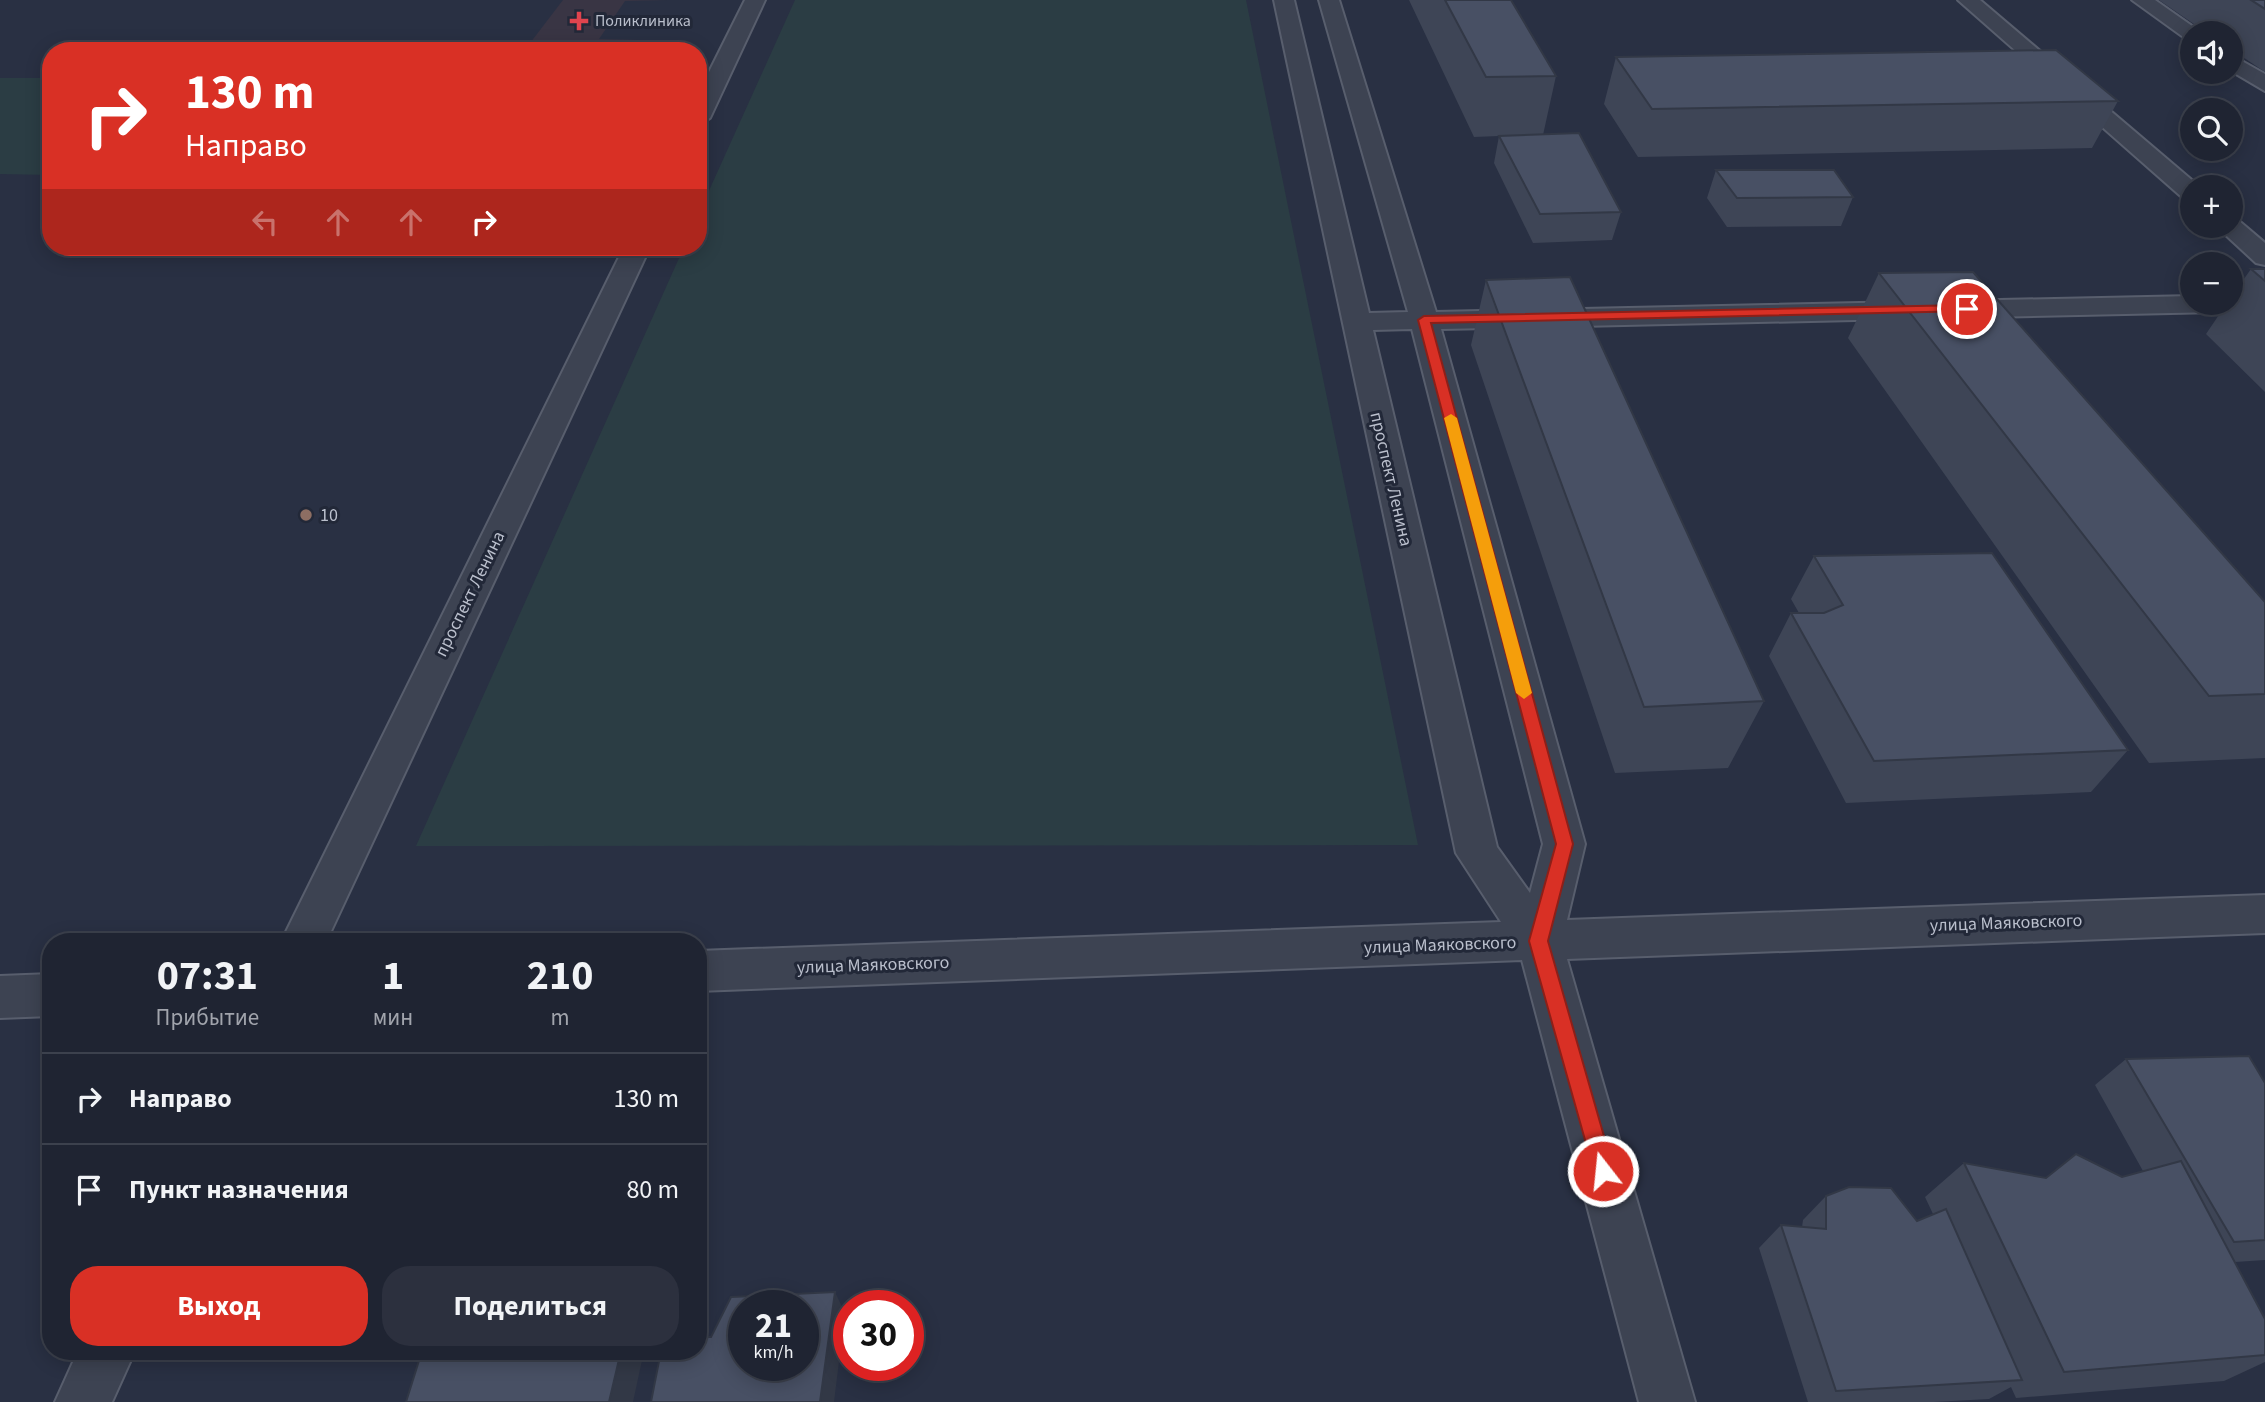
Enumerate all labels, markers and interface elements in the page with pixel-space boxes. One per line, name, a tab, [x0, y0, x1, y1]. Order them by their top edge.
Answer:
place label: Поликлиника	[595, 10, 691, 32]
marker: Поликлиника	[569, 11, 589, 31]
map controls	[2180, 21, 2243, 315]
button: sound	[2180, 21, 2243, 84]
text: 130 m	[185, 58, 314, 128]
icon: right	[70, 70, 161, 161]
button: search	[2180, 98, 2243, 161]
text: Направо	[185, 123, 307, 169]
button: +	[2180, 175, 2243, 238]
icon: left	[246, 203, 284, 241]
icon: ahead	[319, 203, 357, 241]
icon: ahead	[392, 203, 430, 241]
icon: right	[465, 203, 503, 241]
button: −	[2180, 252, 2243, 315]
pin	[1937, 279, 1997, 339]
icon: arrive	[1948, 290, 1986, 328]
street label: проспект Ленина	[1363, 409, 1419, 549]
place label: 10	[320, 503, 338, 528]
marker: 10	[298, 507, 314, 523]
street label: проспект Ленина	[429, 527, 511, 661]
street label: улица Маяковского	[1929, 908, 2083, 938]
street label: улица Маяковского	[1363, 930, 1517, 960]
text: 07:31	[157, 946, 258, 1006]
text: 1	[382, 946, 404, 1006]
text: 210	[527, 946, 593, 1006]
street label: улица Маяковского	[796, 950, 950, 980]
text: Прибытие	[156, 1001, 259, 1034]
text: мин	[373, 1001, 413, 1034]
text: m	[551, 1001, 570, 1034]
icon: right	[70, 1080, 108, 1118]
text: Направо	[129, 1080, 232, 1117]
text: 130 m	[613, 1080, 679, 1117]
position arrow	[1566, 1134, 1640, 1208]
icon: arrive	[70, 1171, 108, 1209]
text: Пункт назначения	[129, 1171, 349, 1208]
text: 80 m	[626, 1171, 679, 1208]
button: Выход	[70, 1266, 368, 1346]
button: Поделиться	[382, 1266, 679, 1346]
speed limit sign: 30	[833, 1290, 924, 1381]
text: 21	[755, 1301, 792, 1351]
text: km/h	[754, 1340, 793, 1365]

